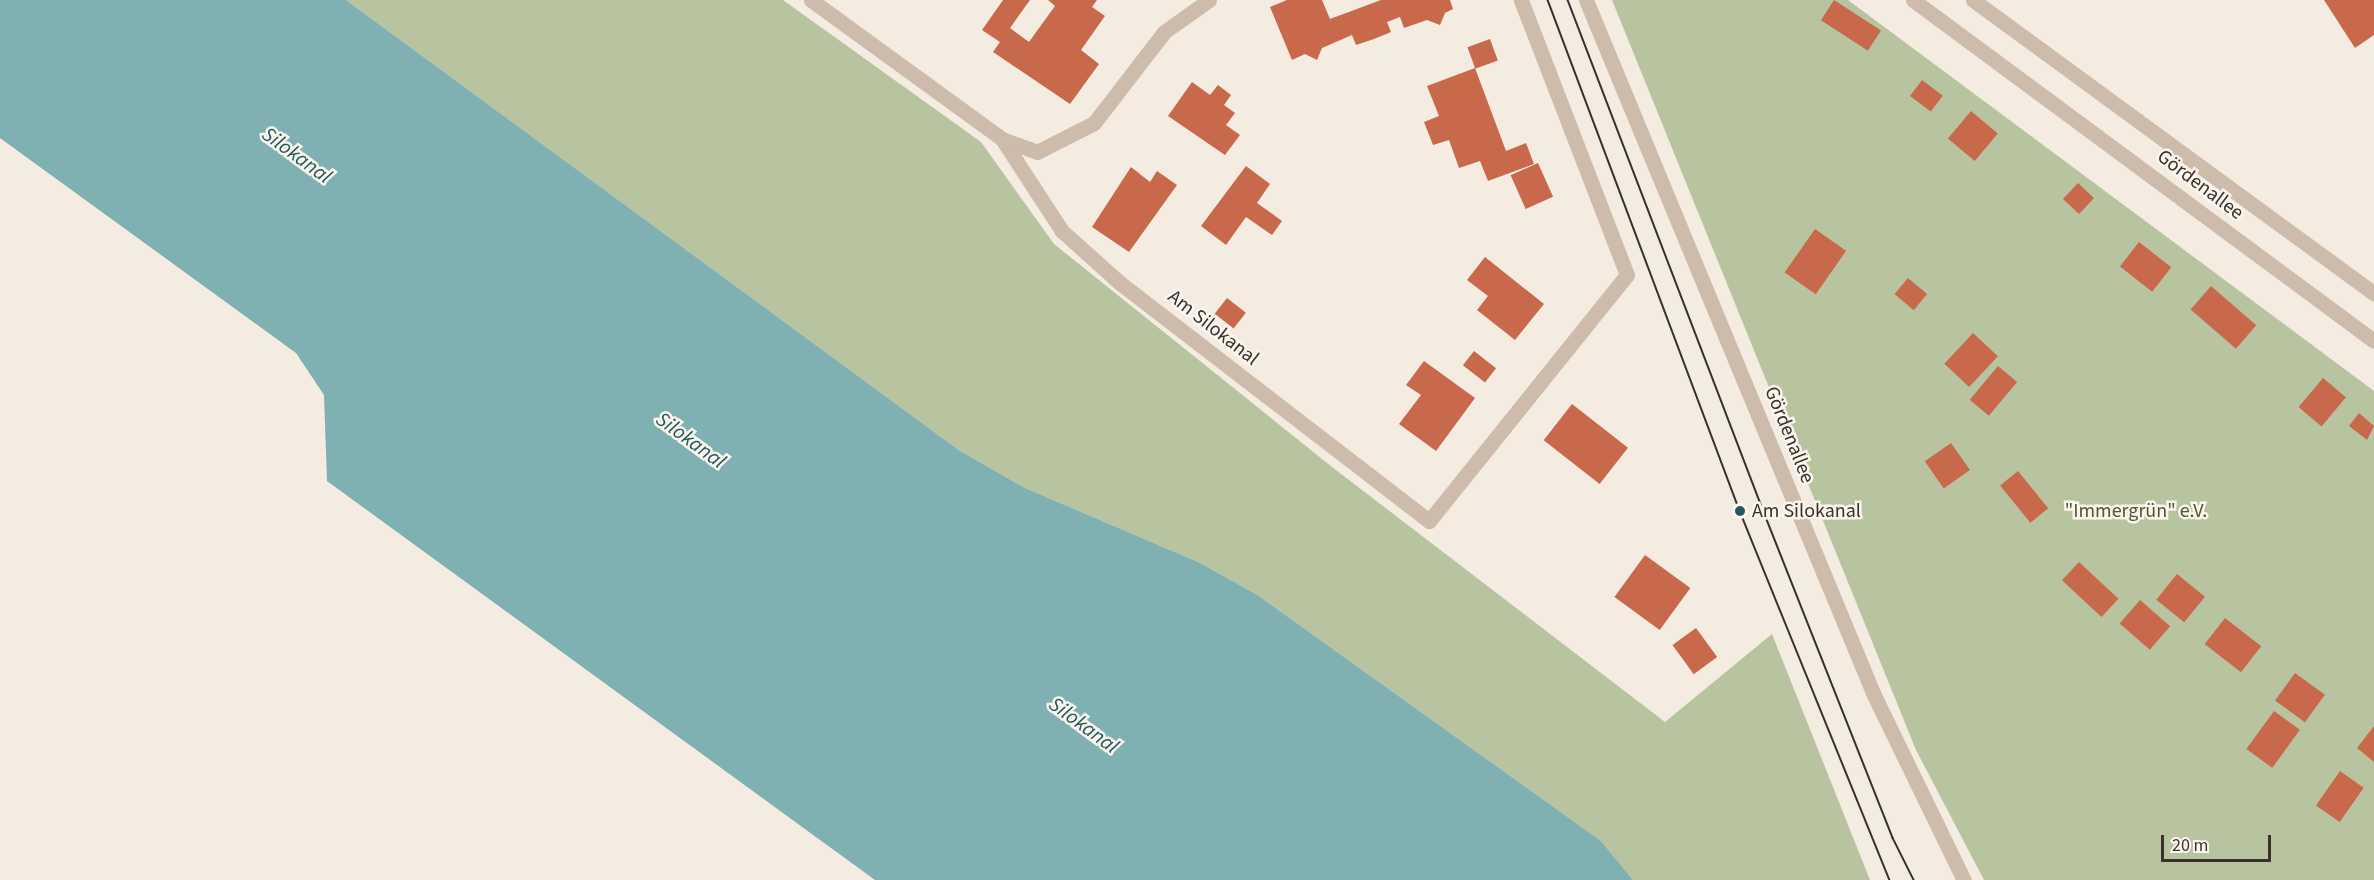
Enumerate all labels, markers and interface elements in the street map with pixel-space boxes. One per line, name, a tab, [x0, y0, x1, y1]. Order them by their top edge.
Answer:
water label: Silokanal	[257, 121, 337, 189]
street label: Gördenallee	[2152, 145, 2248, 225]
street label: Am Silokanal	[1163, 285, 1263, 371]
street label: Gördenallee	[1759, 383, 1819, 487]
water label: Silokanal	[651, 406, 731, 474]
place label: Am Silokanal	[1752, 499, 1861, 523]
park label: "Immergrün" e.V.	[2065, 499, 2207, 523]
marker: Am Silokanal	[1733, 504, 1747, 518]
water label: Silokanal	[1044, 691, 1124, 759]
scale bar	[2164, 823, 2274, 861]
text: 20 m	[2172, 833, 2208, 858]

